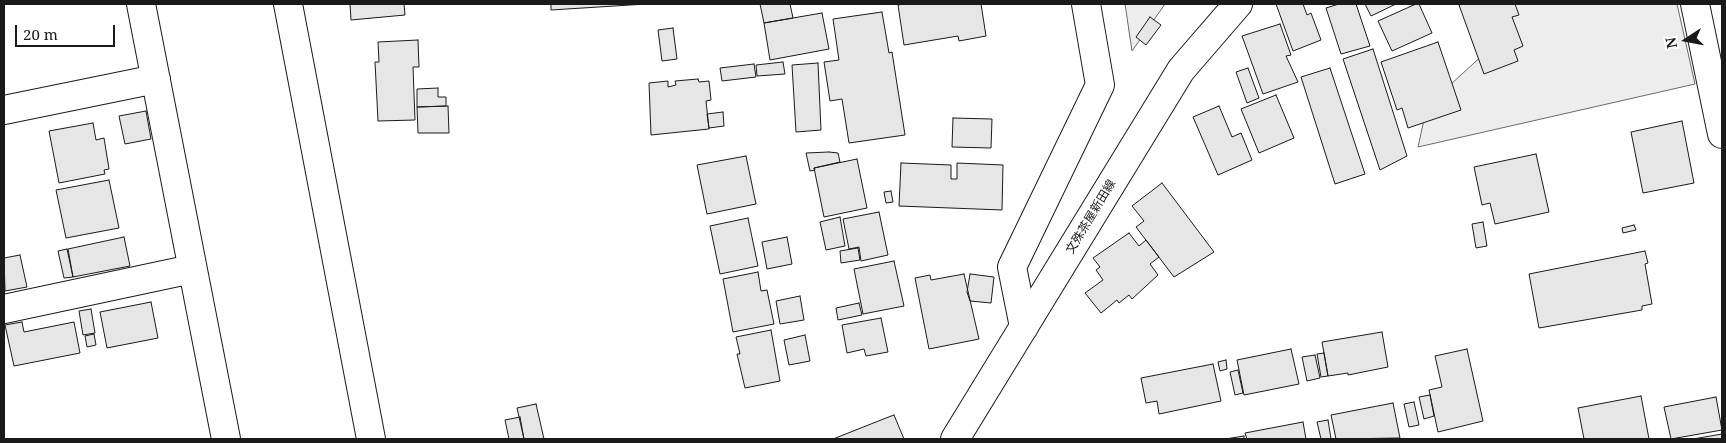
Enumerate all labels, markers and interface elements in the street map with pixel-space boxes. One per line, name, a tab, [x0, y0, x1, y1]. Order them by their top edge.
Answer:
scale bar	[18, 15, 118, 47]
north arrow	[1661, 15, 1711, 65]
text: 20 m	[23, 24, 58, 44]
text: N	[1660, 36, 1681, 50]
street label: 文殊茶屋新田線	[1063, 177, 1119, 257]

